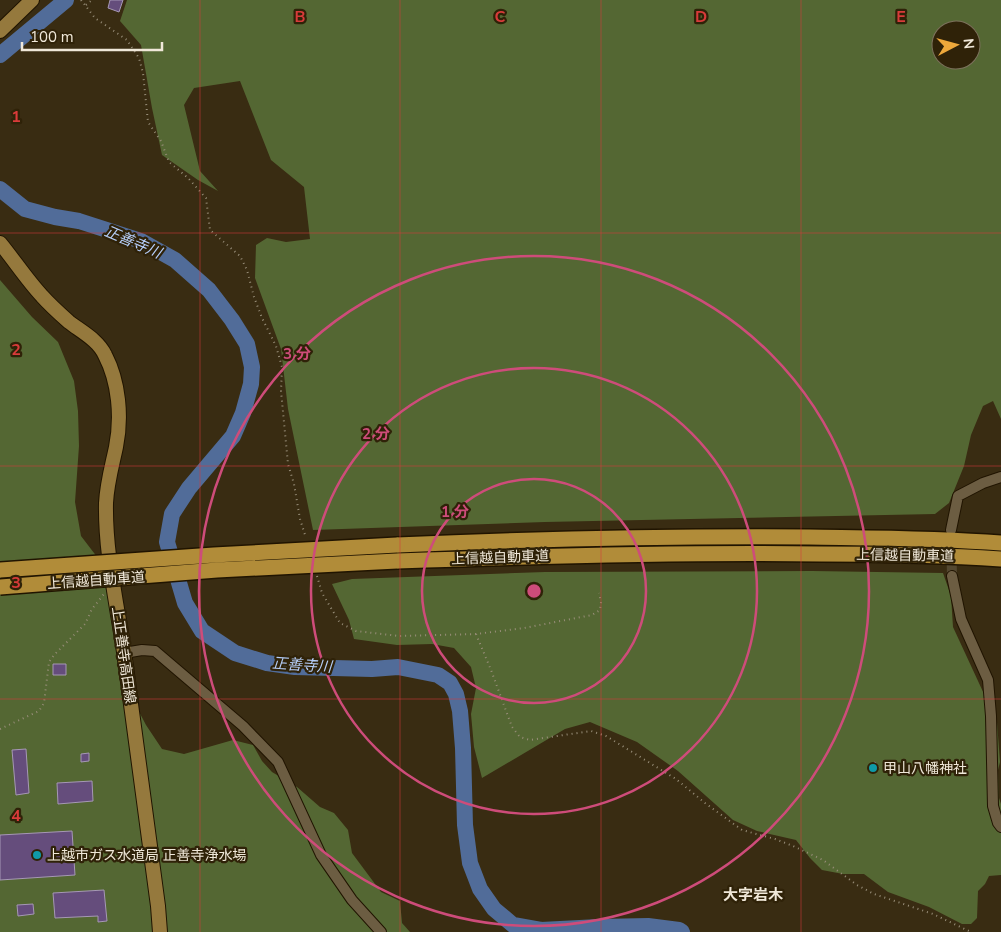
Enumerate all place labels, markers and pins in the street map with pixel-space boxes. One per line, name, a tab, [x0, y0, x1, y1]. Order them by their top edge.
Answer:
centre of rings	[525, 582, 543, 600]
place label: 甲山八幡神社	[883, 759, 967, 778]
marker: 甲山八幡神社	[867, 762, 879, 774]
place label: 上越市ガス水道局 正善寺浄水場	[47, 846, 247, 865]
marker: 上越市ガス水道局 正善寺浄水場	[31, 849, 43, 861]

